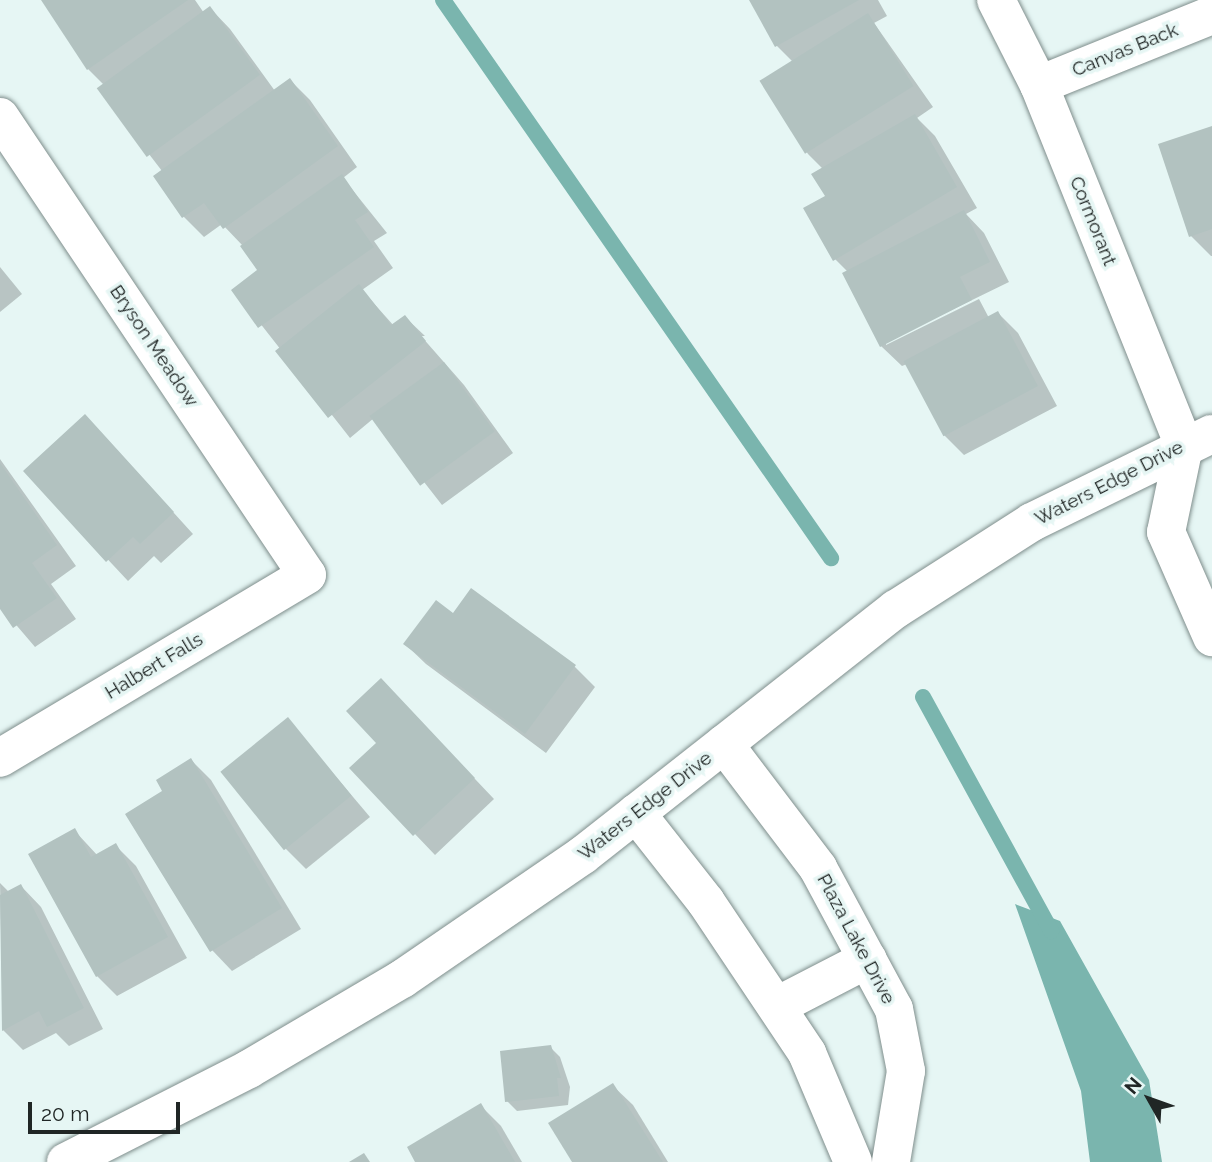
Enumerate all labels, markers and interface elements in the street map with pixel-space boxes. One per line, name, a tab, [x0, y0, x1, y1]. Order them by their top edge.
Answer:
street label: Canvas Back	[1069, 18, 1181, 82]
street label: Cormorant	[1065, 173, 1121, 269]
street label: Bryson Meadow	[105, 281, 203, 411]
street label: Waters Edge Drive	[1031, 436, 1187, 530]
street label: Halbert Falls	[101, 628, 207, 704]
street label: Waters Edge Drive	[574, 747, 716, 865]
street label: Plaza Lake Drive	[812, 870, 900, 1008]
north arrow	[1114, 1064, 1184, 1134]
text: N	[1120, 1073, 1146, 1098]
scale bar	[32, 1088, 184, 1132]
text: 20 m	[41, 1101, 89, 1126]

